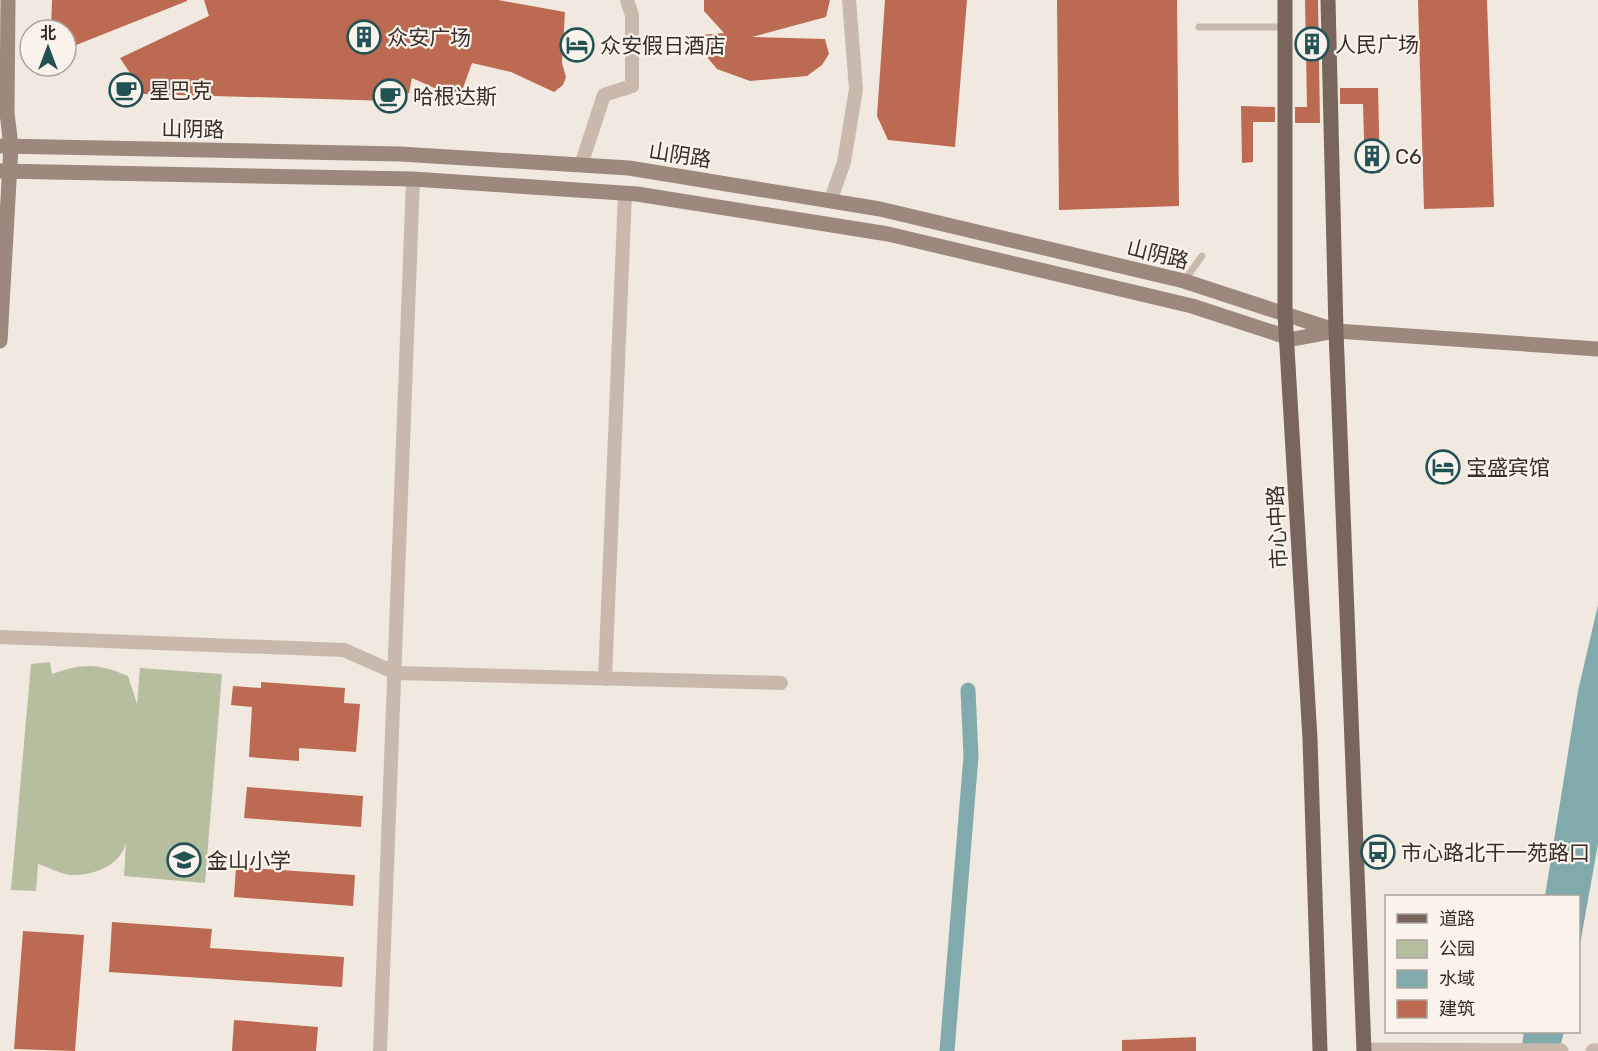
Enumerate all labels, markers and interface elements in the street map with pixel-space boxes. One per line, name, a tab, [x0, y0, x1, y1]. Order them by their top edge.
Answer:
north arrow	[18, 18, 78, 78]
building icon: 众安广场	[346, 19, 382, 55]
text: 北	[40, 24, 56, 43]
place label: 众安广场	[387, 25, 471, 50]
building icon: 人民广场	[1294, 26, 1330, 62]
hotel icon: 众安假日酒店	[559, 27, 595, 63]
place label: 人民广场	[1335, 32, 1419, 57]
place label: 众安假日酒店	[600, 33, 726, 58]
cafe icon: 星巴克	[108, 72, 144, 108]
place label: 星巴克	[149, 78, 212, 103]
cafe icon: 哈根达斯	[372, 78, 408, 114]
place label: 哈根达斯	[413, 84, 497, 109]
street label: 山阴路	[161, 116, 225, 142]
street label: 山阴路	[647, 138, 713, 172]
building icon: C6	[1354, 138, 1390, 174]
place label: C6	[1395, 144, 1422, 169]
street label: 山阴路	[1124, 234, 1192, 274]
hotel icon: 宝盛宾馆	[1425, 449, 1461, 485]
place label: 宝盛宾馆	[1466, 455, 1550, 480]
street label: 市心中路	[1262, 484, 1292, 570]
bus stop icon: 市心路北干一苑路口	[1360, 834, 1396, 870]
place label: 市心路北干一苑路口	[1401, 840, 1590, 865]
school or university icon: 金山小学	[166, 842, 202, 878]
place label: 金山小学	[207, 848, 291, 873]
legend	[1385, 895, 1580, 1033]
text: 道路	[1439, 908, 1475, 930]
text: 公园	[1439, 938, 1475, 960]
text: 水域	[1439, 968, 1475, 990]
text: 建筑	[1439, 998, 1475, 1020]

